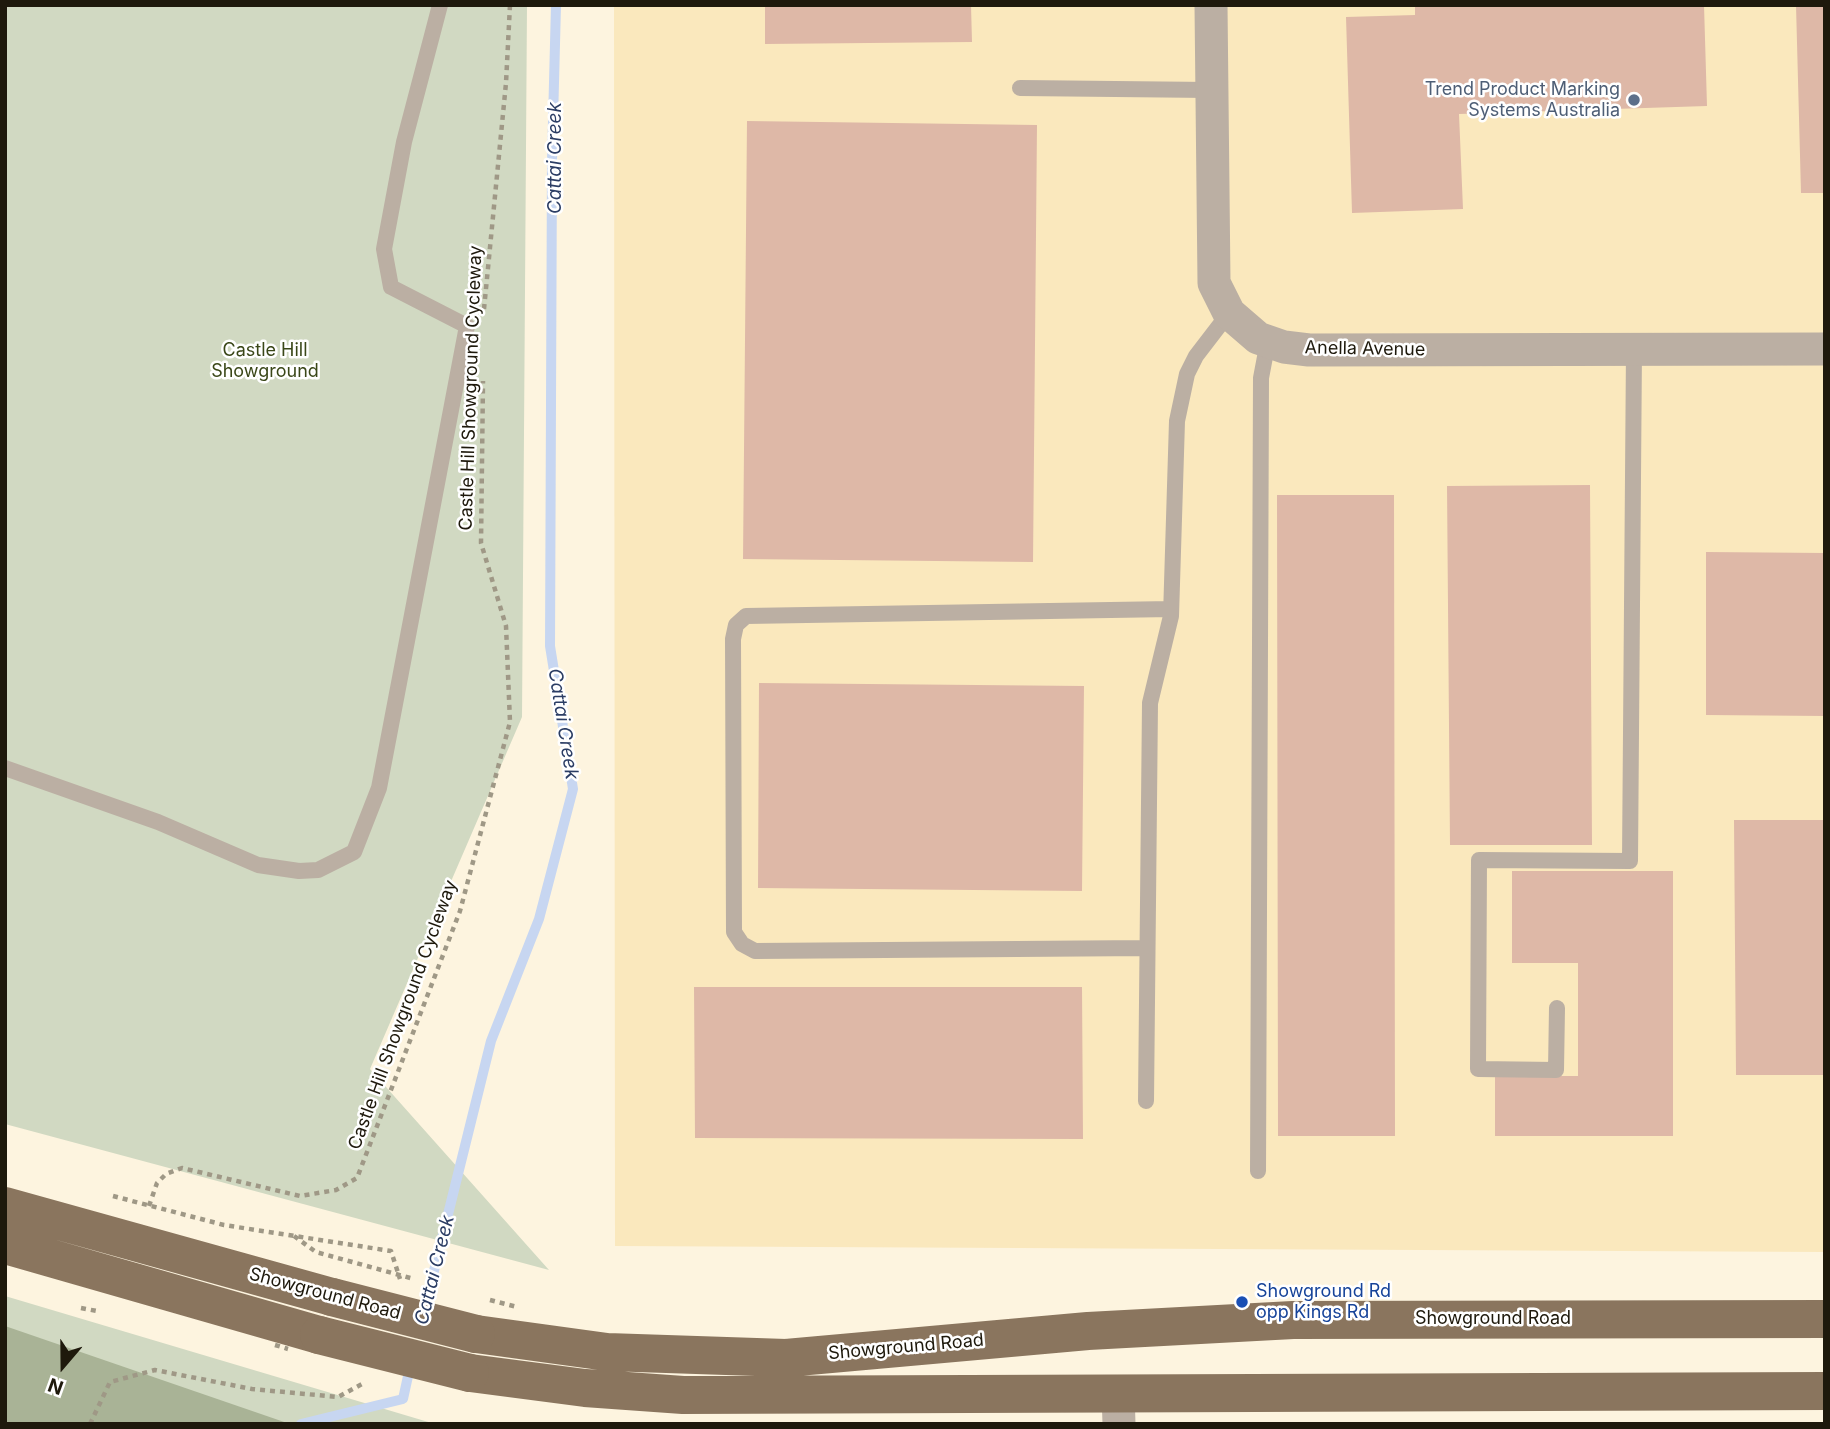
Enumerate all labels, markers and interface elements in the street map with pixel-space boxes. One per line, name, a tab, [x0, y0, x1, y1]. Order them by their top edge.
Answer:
place label: Trend Product Marking Systems Australia	[1425, 79, 1620, 122]
marker: Trend Product Marking Systems Australia	[1626, 92, 1642, 108]
water label: Cattai Creek	[544, 102, 566, 214]
street label: Castle Hill Showground Cycleway	[455, 245, 487, 531]
street label: Anella Avenue	[1304, 337, 1426, 361]
park label: Castle Hill Showground	[211, 340, 319, 382]
water label: Cattai Creek	[543, 667, 583, 781]
street label: Castle Hill Showground Cycleway	[344, 877, 462, 1153]
water label: Cattai Creek	[410, 1213, 460, 1327]
street label: Showground Road	[247, 1263, 403, 1325]
place label: Showground Rd opp Kings Rd	[1256, 1281, 1391, 1324]
marker: Showground Rd opp Kings Rd	[1234, 1294, 1250, 1310]
street label: Showground Road	[1415, 1308, 1571, 1330]
street label: Showground Road	[827, 1329, 985, 1365]
north arrow	[28, 1331, 98, 1401]
text: N	[45, 1373, 66, 1399]

